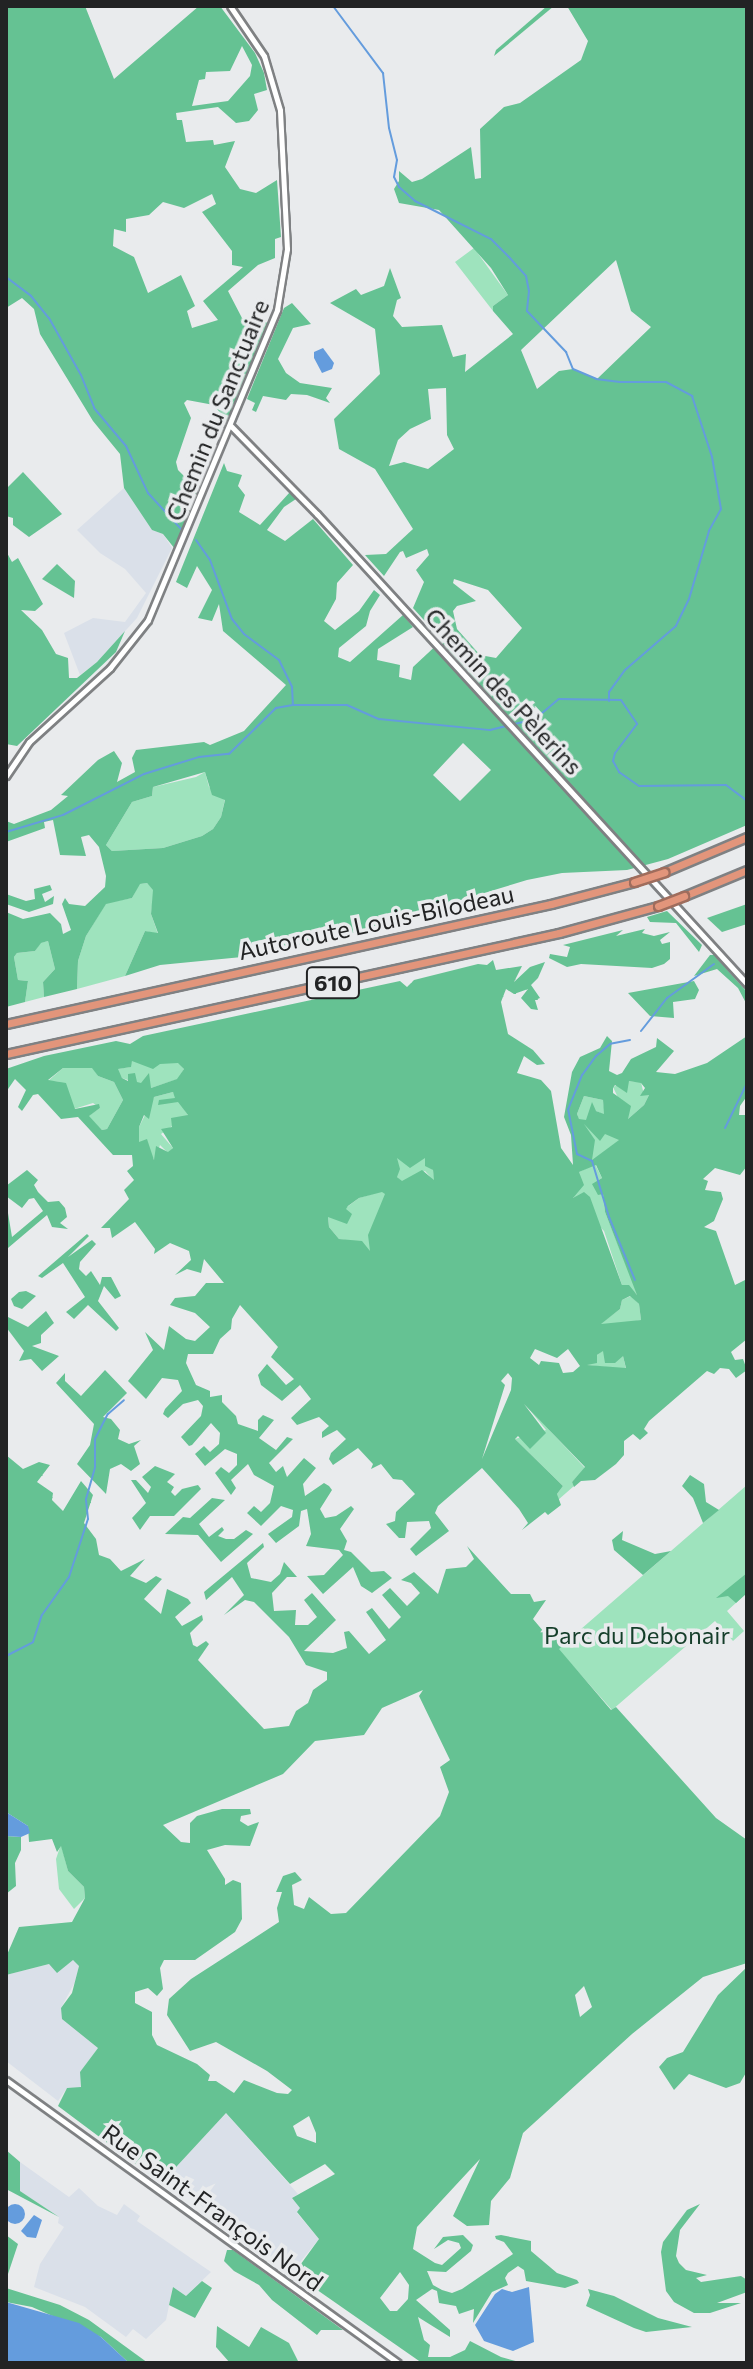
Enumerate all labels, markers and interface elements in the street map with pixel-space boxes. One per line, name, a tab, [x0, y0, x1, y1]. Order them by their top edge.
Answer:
street label: Chemin du Sanctuaire	[159, 295, 275, 525]
street label: Chemin des Pèlerins	[420, 602, 588, 780]
street label: Autoroute Louis-Bilodeau	[236, 879, 516, 965]
road number: 610	[305, 965, 361, 1001]
park label: Parc du Debonair	[544, 1621, 730, 1649]
street label: Rue Saint-François Nord	[97, 2117, 329, 2297]

